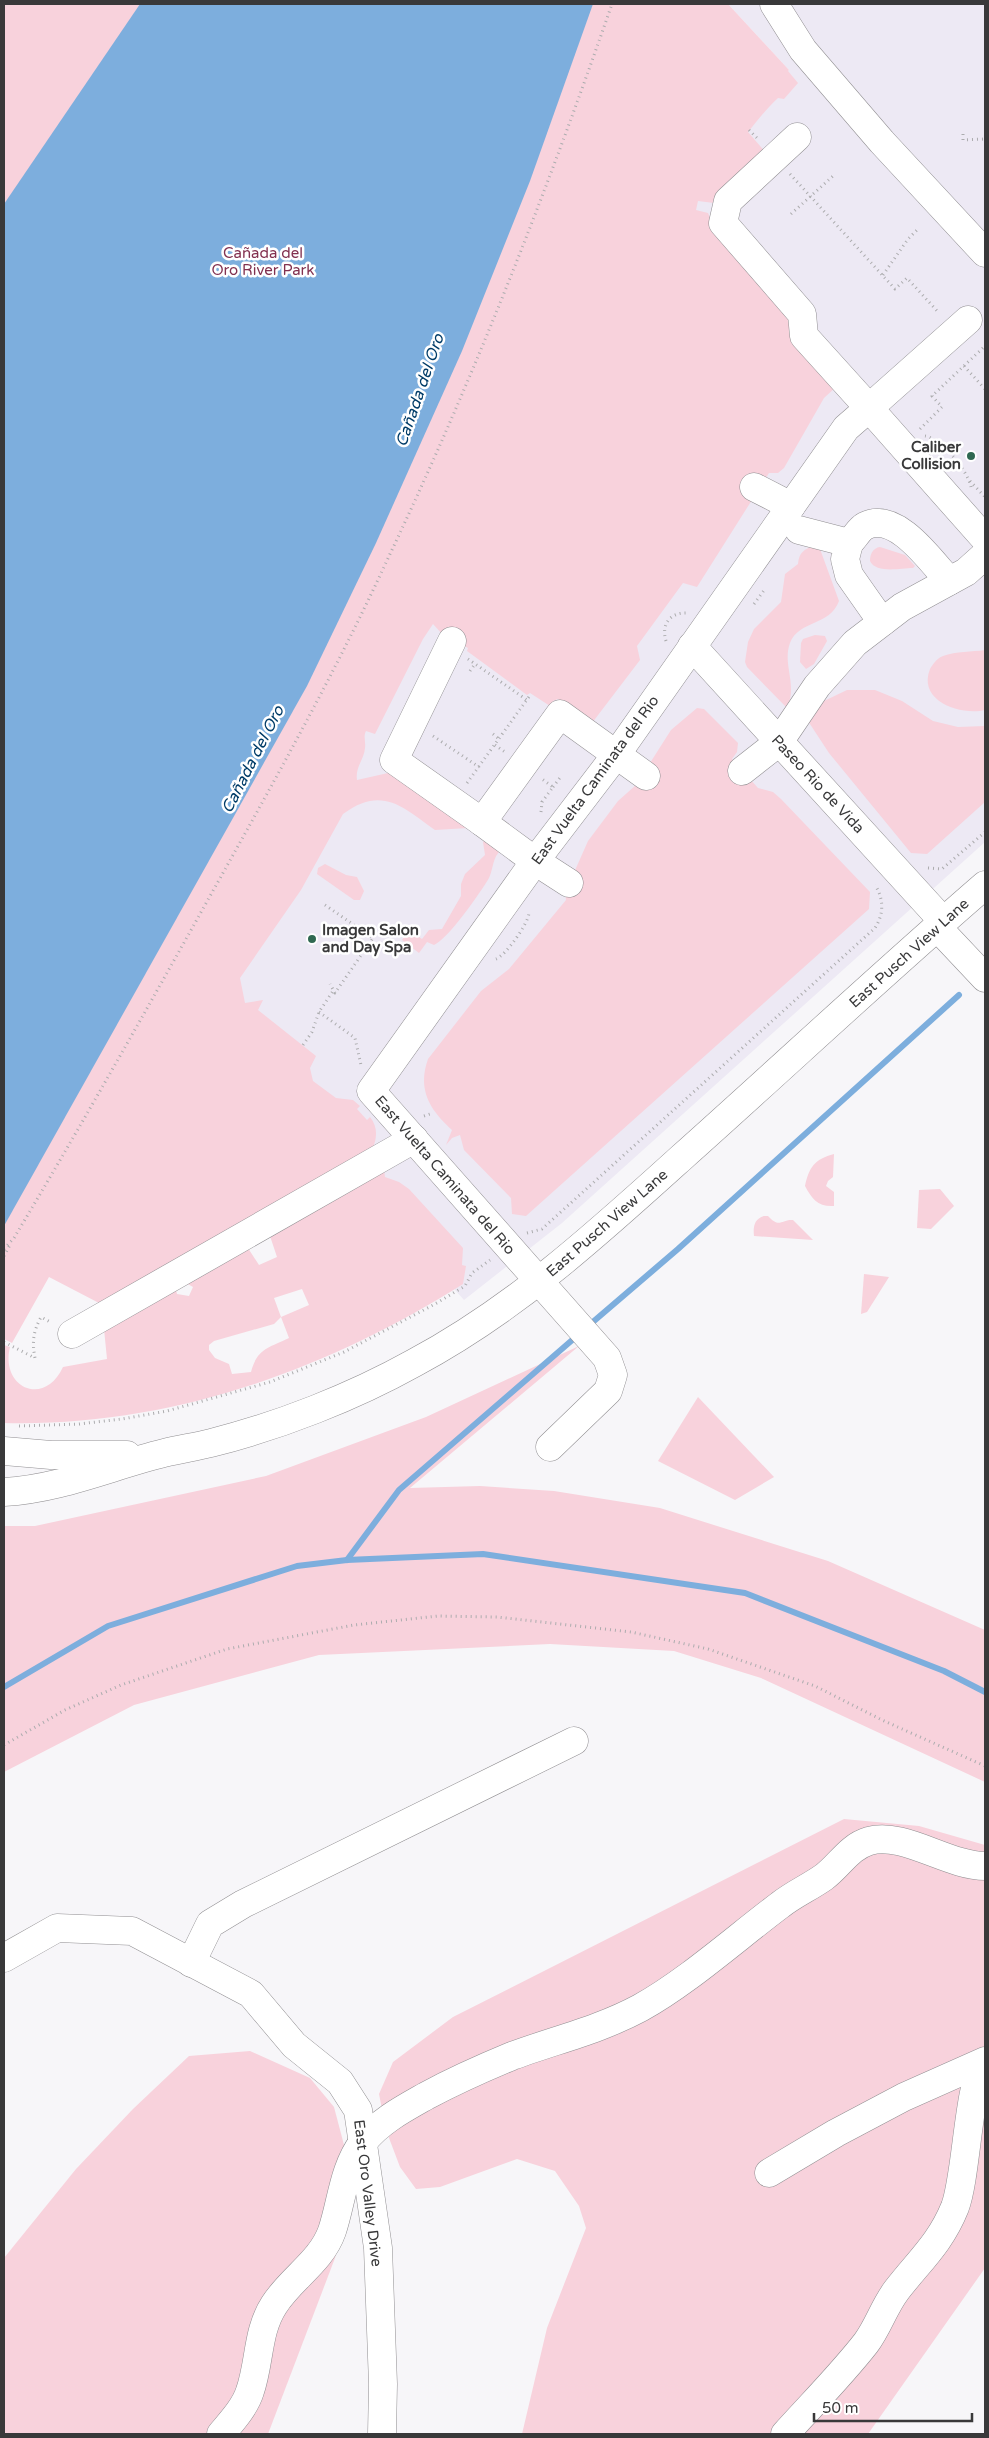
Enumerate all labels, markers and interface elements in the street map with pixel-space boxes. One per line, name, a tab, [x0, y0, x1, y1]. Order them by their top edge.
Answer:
park label: Cañada del Oro River Park	[211, 244, 315, 279]
water label: Cañada del Oro	[391, 330, 449, 449]
place label: Caliber Collision	[901, 438, 961, 473]
marker: Caliber Collision	[965, 450, 977, 462]
street label: East Vuelta Caminata del Rio	[528, 692, 662, 868]
water label: Cañada del Oro	[217, 701, 289, 817]
street label: Paseo Rio de Vida	[768, 731, 868, 837]
street label: East Pusch View Lane	[845, 894, 973, 1012]
place label: Imagen Salon and Day Spa	[322, 921, 419, 957]
marker: Imagen Salon and Day Spa	[306, 933, 318, 945]
street label: East Vuelta Caminata del Rio	[371, 1092, 519, 1258]
street label: East Pusch View Lane	[543, 1165, 671, 1281]
street label: East Oro Valley Drive	[350, 2118, 386, 2268]
scale bar	[814, 2390, 972, 2422]
text: 50 m	[822, 2399, 859, 2417]

